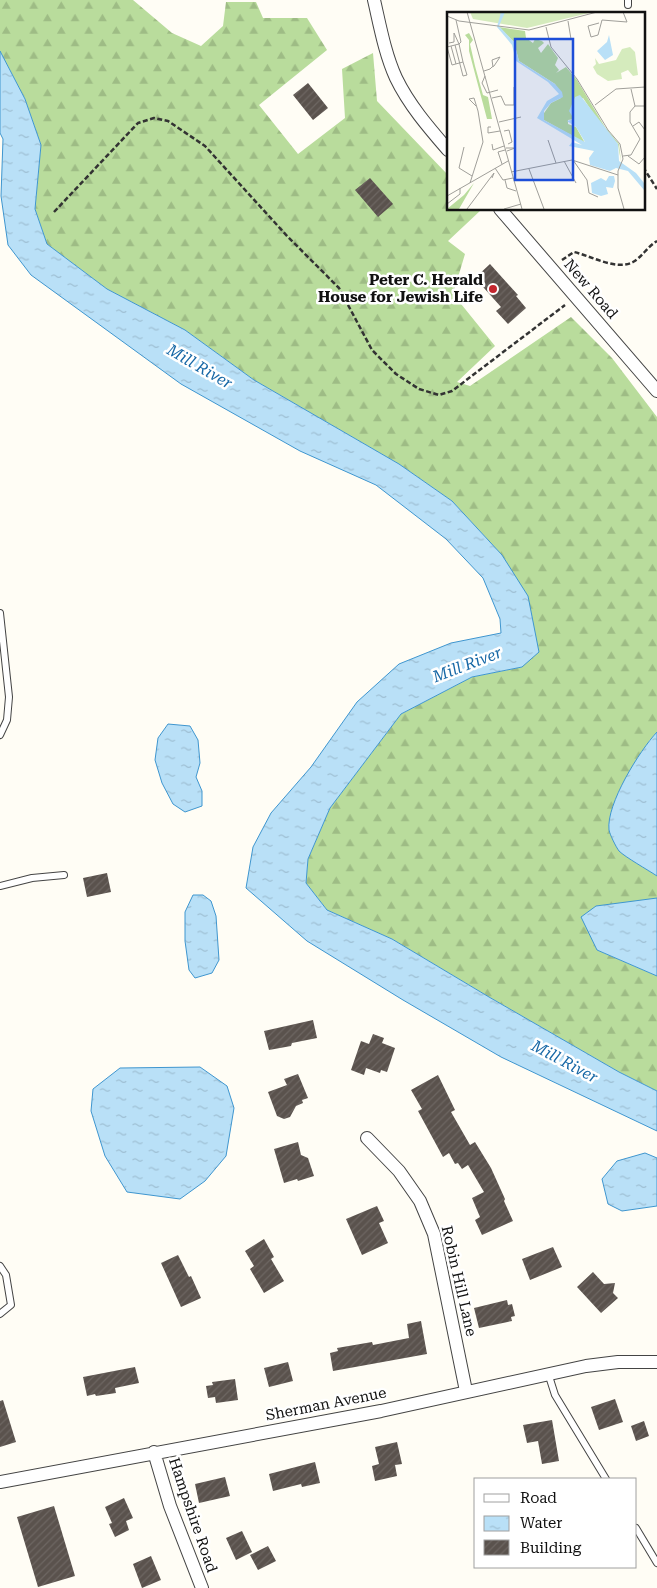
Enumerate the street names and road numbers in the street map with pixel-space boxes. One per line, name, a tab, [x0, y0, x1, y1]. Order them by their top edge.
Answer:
street label: New Road	[560, 256, 622, 323]
street label: Robin Hill Lane	[438, 1224, 480, 1338]
street label: Sherman Avenue	[264, 1383, 388, 1425]
street label: Hampshire Road	[165, 1455, 221, 1575]

